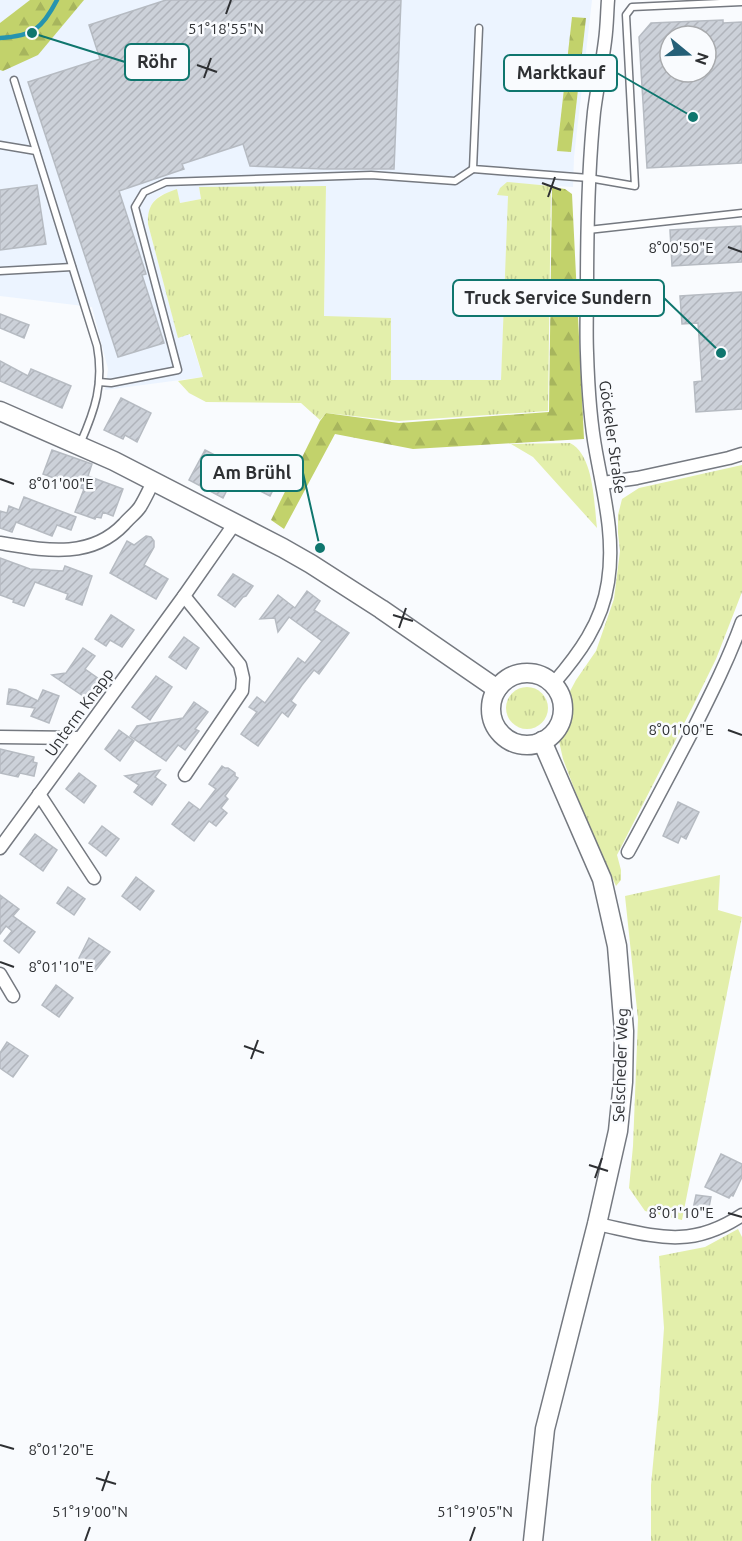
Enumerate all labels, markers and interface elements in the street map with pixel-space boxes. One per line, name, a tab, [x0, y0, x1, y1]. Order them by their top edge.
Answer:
text: 51°18'55"N	[188, 20, 264, 37]
north arrow	[658, 24, 718, 84]
callout: Röhr	[125, 44, 189, 80]
text: N	[692, 50, 713, 67]
text: Röhr	[137, 51, 178, 71]
callout: Marktkauf	[504, 55, 617, 91]
text: Marktkauf	[517, 62, 606, 82]
text: 8°00'50"E	[648, 239, 714, 256]
callout: Truck Service Sundern	[453, 280, 664, 316]
text: Truck Service Sundern	[464, 287, 652, 307]
street label: Göckeler Straße	[596, 379, 630, 495]
callout: Am Brühl	[201, 455, 303, 491]
text: Am Brühl	[213, 462, 292, 482]
text: 8°01'00"E	[28, 475, 94, 492]
street label: Unterm Knapp	[41, 664, 117, 760]
text: 8°01'00"E	[648, 721, 714, 738]
text: 8°01'10"E	[28, 958, 94, 975]
street label: Selscheder Weg	[609, 1008, 631, 1122]
text: 8°01'10"E	[648, 1204, 714, 1221]
text: 8°01'20"E	[28, 1441, 94, 1458]
text: 51°19'00"N	[52, 1503, 128, 1520]
text: 51°19'05"N	[437, 1503, 513, 1520]

